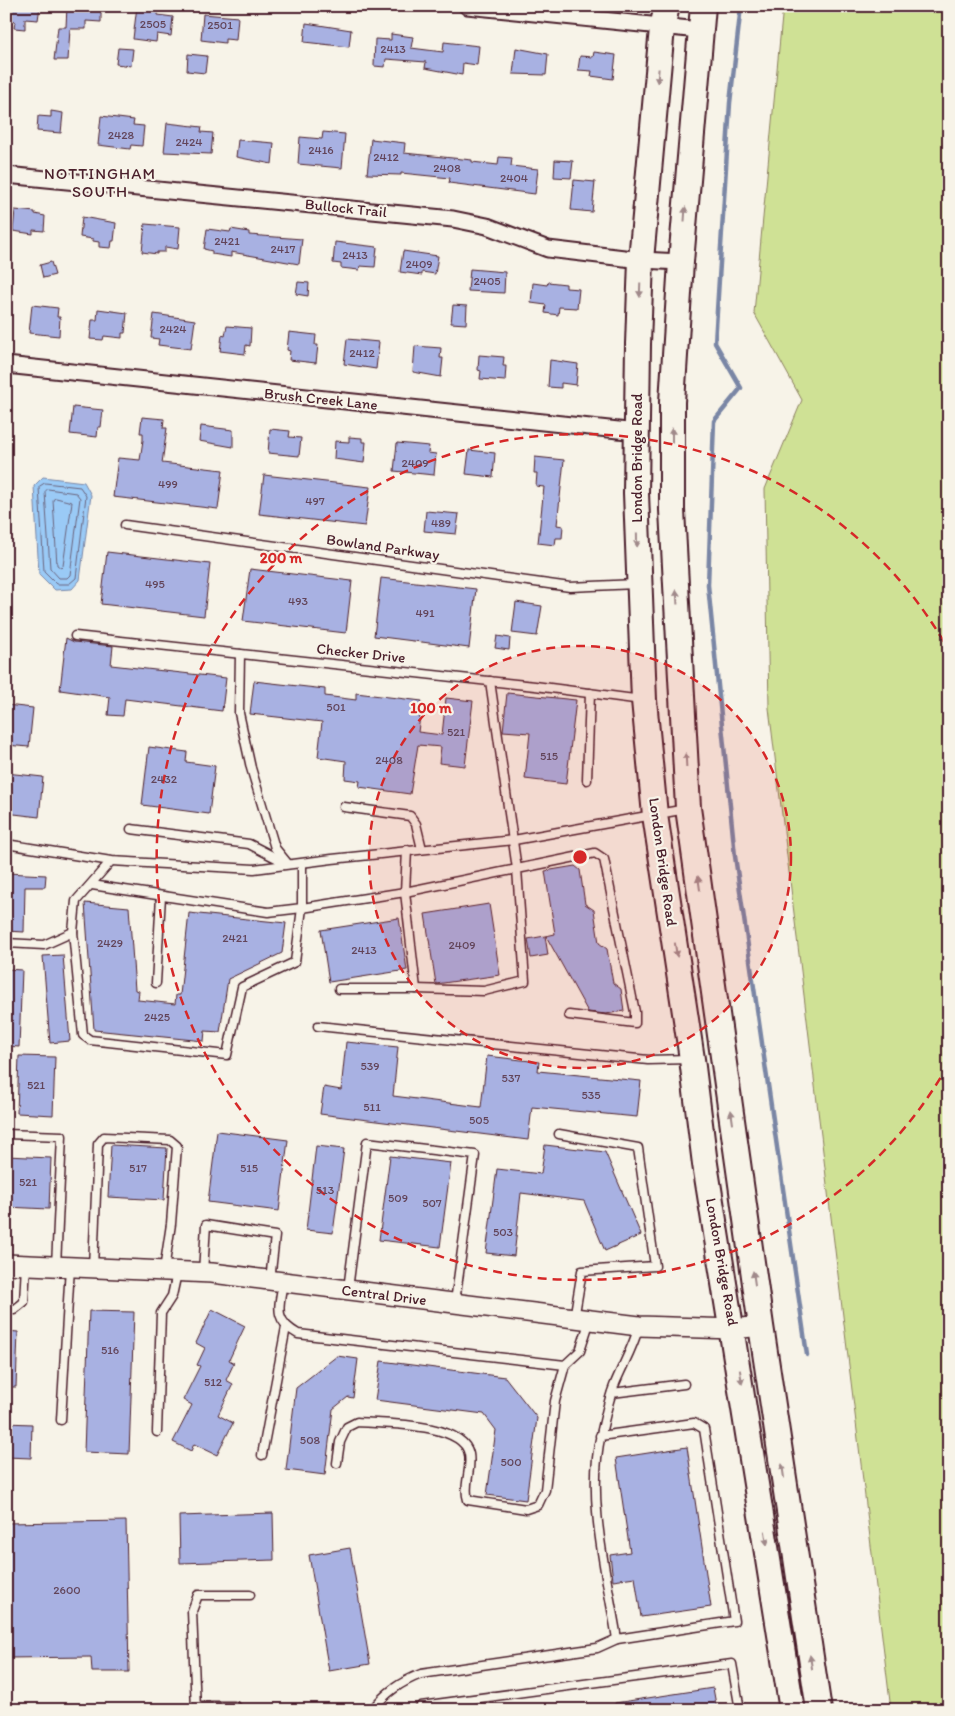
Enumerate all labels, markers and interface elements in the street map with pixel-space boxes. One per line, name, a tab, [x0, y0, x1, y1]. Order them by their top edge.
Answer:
house number: 2505	[140, 17, 166, 31]
house number: 2501	[207, 18, 233, 32]
house number: 2413	[380, 42, 406, 56]
one-way arrow	[654, 68, 662, 84]
house number: 2428	[108, 128, 135, 142]
house number: 2424	[175, 135, 203, 149]
house number: 2416	[308, 143, 334, 157]
house number: 2412	[373, 150, 399, 164]
house number: 2408	[433, 161, 461, 175]
district label: NOTTINGHAM SOUTH	[44, 164, 156, 201]
house number: 2404	[500, 171, 528, 185]
street label: Bullock Trail	[304, 195, 389, 221]
one-way arrow	[681, 205, 689, 221]
house number: 2421	[214, 234, 240, 248]
house number: 2417	[270, 242, 296, 256]
house number: 2413	[342, 248, 368, 262]
house number: 2409	[405, 257, 433, 271]
house number: 2405	[473, 274, 501, 288]
one-way arrow	[636, 283, 644, 299]
house number: 2424	[159, 322, 187, 336]
house number: 2412	[349, 346, 375, 360]
street label: Brush Creek Lane	[263, 384, 379, 414]
street label: London Bridge Road	[628, 392, 646, 523]
one-way arrow	[668, 427, 676, 443]
house number: 2409	[401, 456, 429, 470]
house number: 499	[158, 477, 178, 491]
house number: 497	[305, 494, 325, 508]
house number: 489	[431, 516, 451, 530]
street label: Bowland Parkway	[325, 530, 441, 564]
one-way arrow	[633, 533, 641, 549]
text: 200 m	[260, 549, 303, 567]
house number: 495	[145, 577, 165, 591]
one-way arrow	[672, 589, 680, 605]
house number: 493	[288, 594, 308, 608]
house number: 491	[415, 606, 435, 620]
street label: Checker Drive	[316, 639, 406, 667]
text: 100 m	[410, 699, 452, 717]
house number: 501	[326, 700, 346, 714]
house number: 521	[447, 725, 466, 739]
house number: 515	[540, 749, 558, 763]
one-way arrow	[681, 751, 689, 767]
house number: 2408	[375, 753, 403, 767]
house number: 2432	[151, 772, 178, 786]
street label: London Bridge Road	[645, 797, 681, 928]
centre of rings	[571, 848, 589, 866]
one-way arrow	[695, 875, 703, 891]
house number: 2421	[222, 931, 248, 945]
house number: 2429	[97, 936, 123, 950]
house number: 2409	[448, 938, 476, 952]
one-way arrow	[672, 942, 680, 958]
house number: 2413	[351, 943, 377, 957]
house number: 2425	[144, 1010, 170, 1024]
house number: 539	[360, 1059, 380, 1073]
house number: 537	[502, 1071, 520, 1085]
house number: 521	[27, 1078, 46, 1092]
house number: 535	[581, 1088, 601, 1102]
house number: 511	[363, 1100, 381, 1114]
one-way arrow	[727, 1109, 735, 1125]
house number: 505	[469, 1113, 489, 1127]
house number: 517	[129, 1161, 147, 1175]
house number: 515	[240, 1161, 258, 1175]
house number: 521	[19, 1175, 38, 1189]
house number: 513	[316, 1183, 335, 1197]
house number: 509	[388, 1191, 408, 1205]
house number: 507	[422, 1196, 442, 1210]
street label: London Bridge Road	[702, 1197, 742, 1328]
house number: 503	[493, 1225, 514, 1239]
one-way arrow	[750, 1270, 758, 1286]
street label: Central Drive	[341, 1281, 427, 1309]
house number: 516	[101, 1343, 119, 1357]
one-way arrow	[737, 1370, 745, 1386]
house number: 512	[204, 1375, 223, 1389]
house number: 508	[300, 1433, 321, 1447]
house number: 500	[500, 1455, 522, 1469]
one-way arrow	[778, 1463, 786, 1479]
one-way arrow	[762, 1530, 770, 1546]
house number: 2600	[53, 1583, 81, 1597]
one-way arrow	[807, 1653, 815, 1669]

